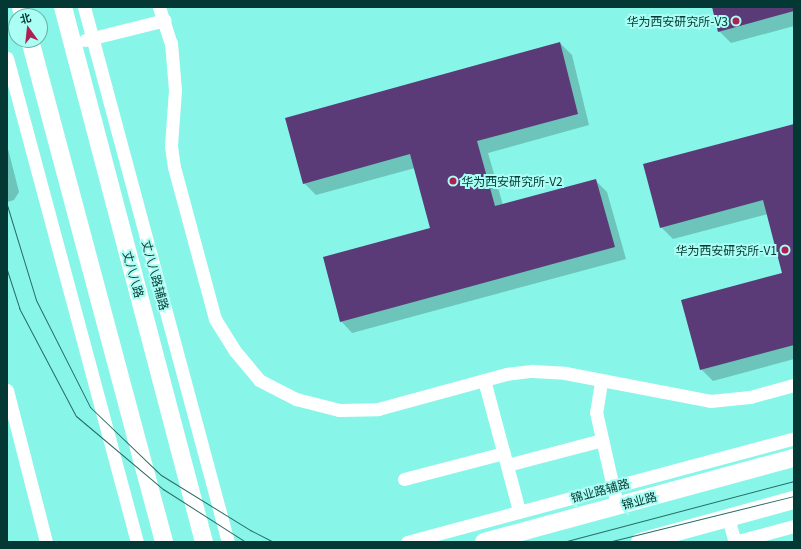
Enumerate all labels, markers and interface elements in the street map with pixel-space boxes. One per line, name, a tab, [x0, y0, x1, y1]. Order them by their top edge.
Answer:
north arrow	[8, 8, 48, 48]
text: 北	[18, 8, 33, 27]
place label: 华为西安研究所-V3	[627, 14, 728, 28]
marker: 华为西安研究所-V3	[731, 16, 741, 26]
place label: 华为西安研究所-V2	[461, 174, 562, 188]
marker: 华为西安研究所-V2	[448, 176, 458, 186]
street label: 丈八八路辅路	[140, 238, 172, 312]
place label: 华为西安研究所-V1	[676, 243, 777, 257]
marker: 华为西安研究所-V1	[780, 245, 790, 255]
street label: 丈八八路	[121, 249, 147, 299]
street label: 锦业路辅路	[569, 475, 631, 505]
street label: 锦业路	[620, 488, 658, 512]

